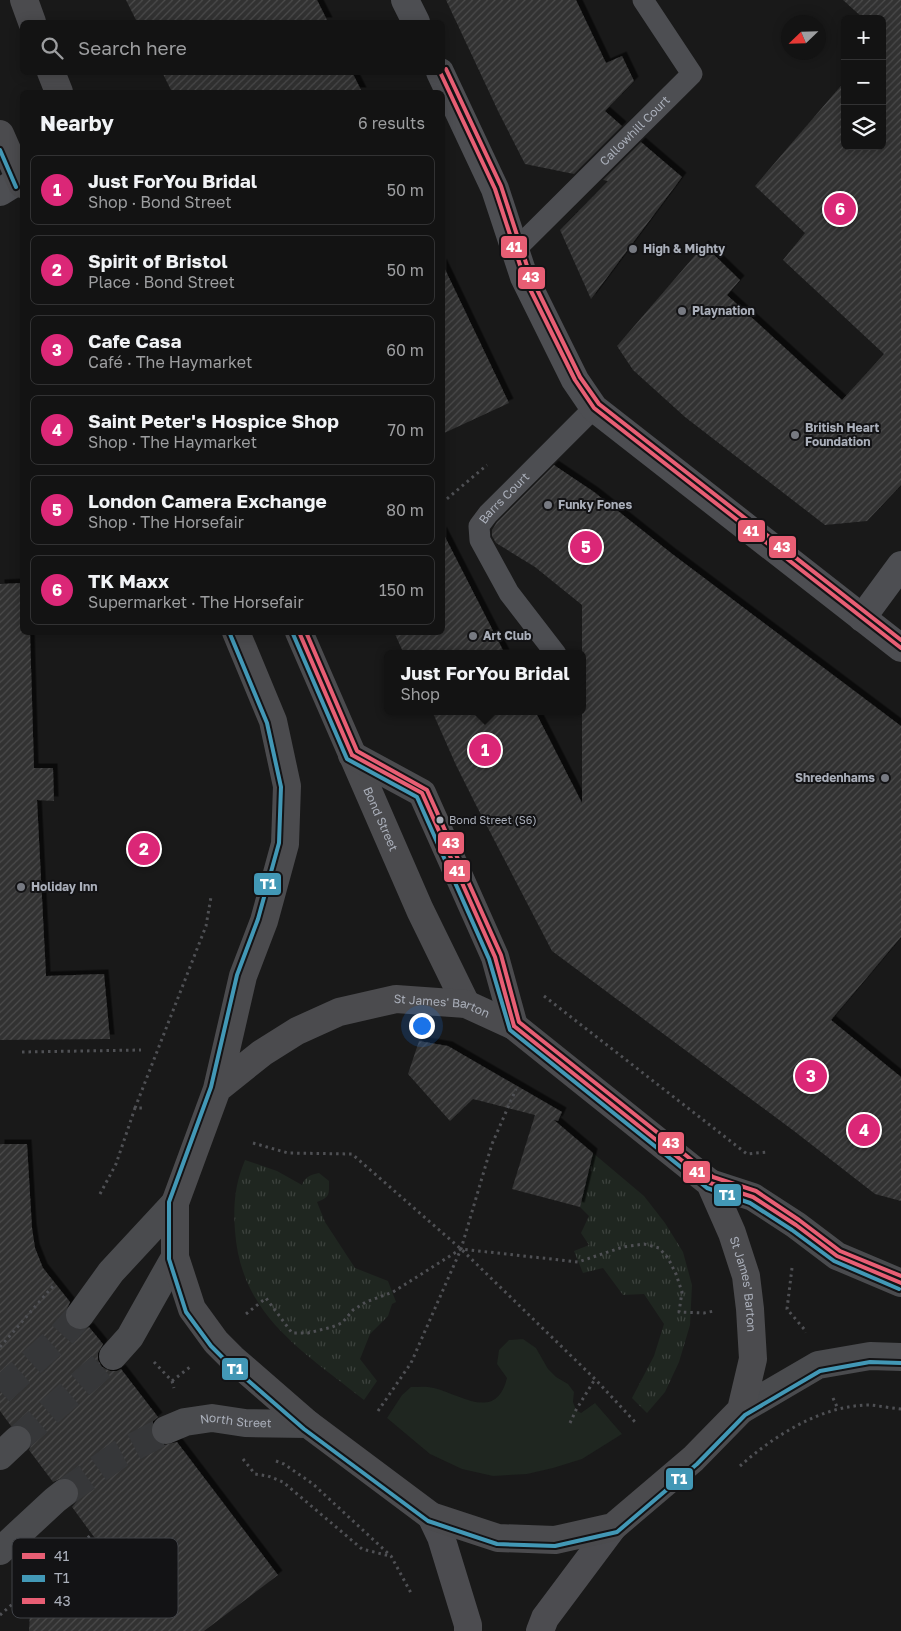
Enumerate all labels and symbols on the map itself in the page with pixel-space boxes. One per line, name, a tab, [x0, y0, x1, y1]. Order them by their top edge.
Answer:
north arrow	[781, 15, 826, 60]
street label: Callowhill Court	[596, 92, 673, 169]
pin: 6	[824, 190, 856, 228]
line badge: 41	[500, 235, 528, 259]
text: 41	[506, 238, 522, 255]
place label: High & Mighty	[643, 241, 726, 256]
marker: High & Mighty	[627, 243, 639, 255]
line badge: 43	[517, 266, 546, 290]
text: 43	[522, 268, 540, 285]
place label: Playnation	[692, 303, 755, 318]
marker: Playnation	[676, 305, 688, 317]
place label: British Heart Foundation	[805, 420, 880, 449]
marker: British Heart Foundation	[789, 429, 801, 441]
street label: Barrs Court	[475, 469, 532, 527]
place label: Funky Fones	[558, 497, 632, 512]
marker: Funky Fones	[542, 499, 554, 511]
line badge: 41	[737, 519, 766, 543]
text: 41	[743, 522, 759, 539]
pin: 5	[570, 528, 602, 566]
line badge: 43	[768, 535, 797, 559]
text: 43	[773, 538, 791, 555]
place label: Art Club	[483, 628, 532, 643]
marker: Art Club	[467, 630, 479, 642]
pin: 1	[469, 731, 501, 769]
place label: Shredenhams	[795, 770, 875, 785]
marker: Shredenhams	[879, 772, 891, 784]
street label: Bond Street	[360, 784, 402, 853]
place label: Bond Street (S6)	[449, 813, 537, 826]
marker: Bond Street (S6)	[435, 815, 445, 825]
pin: 2	[128, 830, 160, 868]
line badge: 43	[437, 831, 465, 855]
text: 43	[442, 834, 460, 851]
line badge: 41	[443, 859, 471, 883]
text: 41	[449, 862, 465, 879]
line badge: T1	[253, 872, 282, 896]
text: T1	[260, 875, 276, 892]
place label: Holiday Inn	[31, 879, 98, 894]
marker: Holiday Inn	[15, 881, 27, 893]
street label: St James' Barton	[393, 991, 492, 1021]
your location	[409, 1013, 435, 1039]
pin: 3	[795, 1057, 827, 1095]
pin: 4	[848, 1111, 880, 1149]
line badge: 43	[657, 1131, 685, 1155]
text: 43	[662, 1134, 680, 1151]
line badge: 41	[682, 1160, 711, 1184]
text: 41	[689, 1163, 705, 1180]
line badge: T1	[713, 1183, 742, 1207]
text: T1	[719, 1186, 735, 1203]
street label: St James' Barton	[727, 1234, 759, 1332]
line badge: T1	[221, 1357, 249, 1381]
text: T1	[227, 1360, 243, 1377]
street label: North Street	[199, 1410, 272, 1430]
line badge: T1	[665, 1467, 694, 1491]
text: T1	[671, 1470, 687, 1487]
legend	[12, 1538, 178, 1618]
text: 41	[54, 1547, 70, 1564]
text: T1	[54, 1569, 70, 1586]
text: 43	[54, 1592, 71, 1609]

